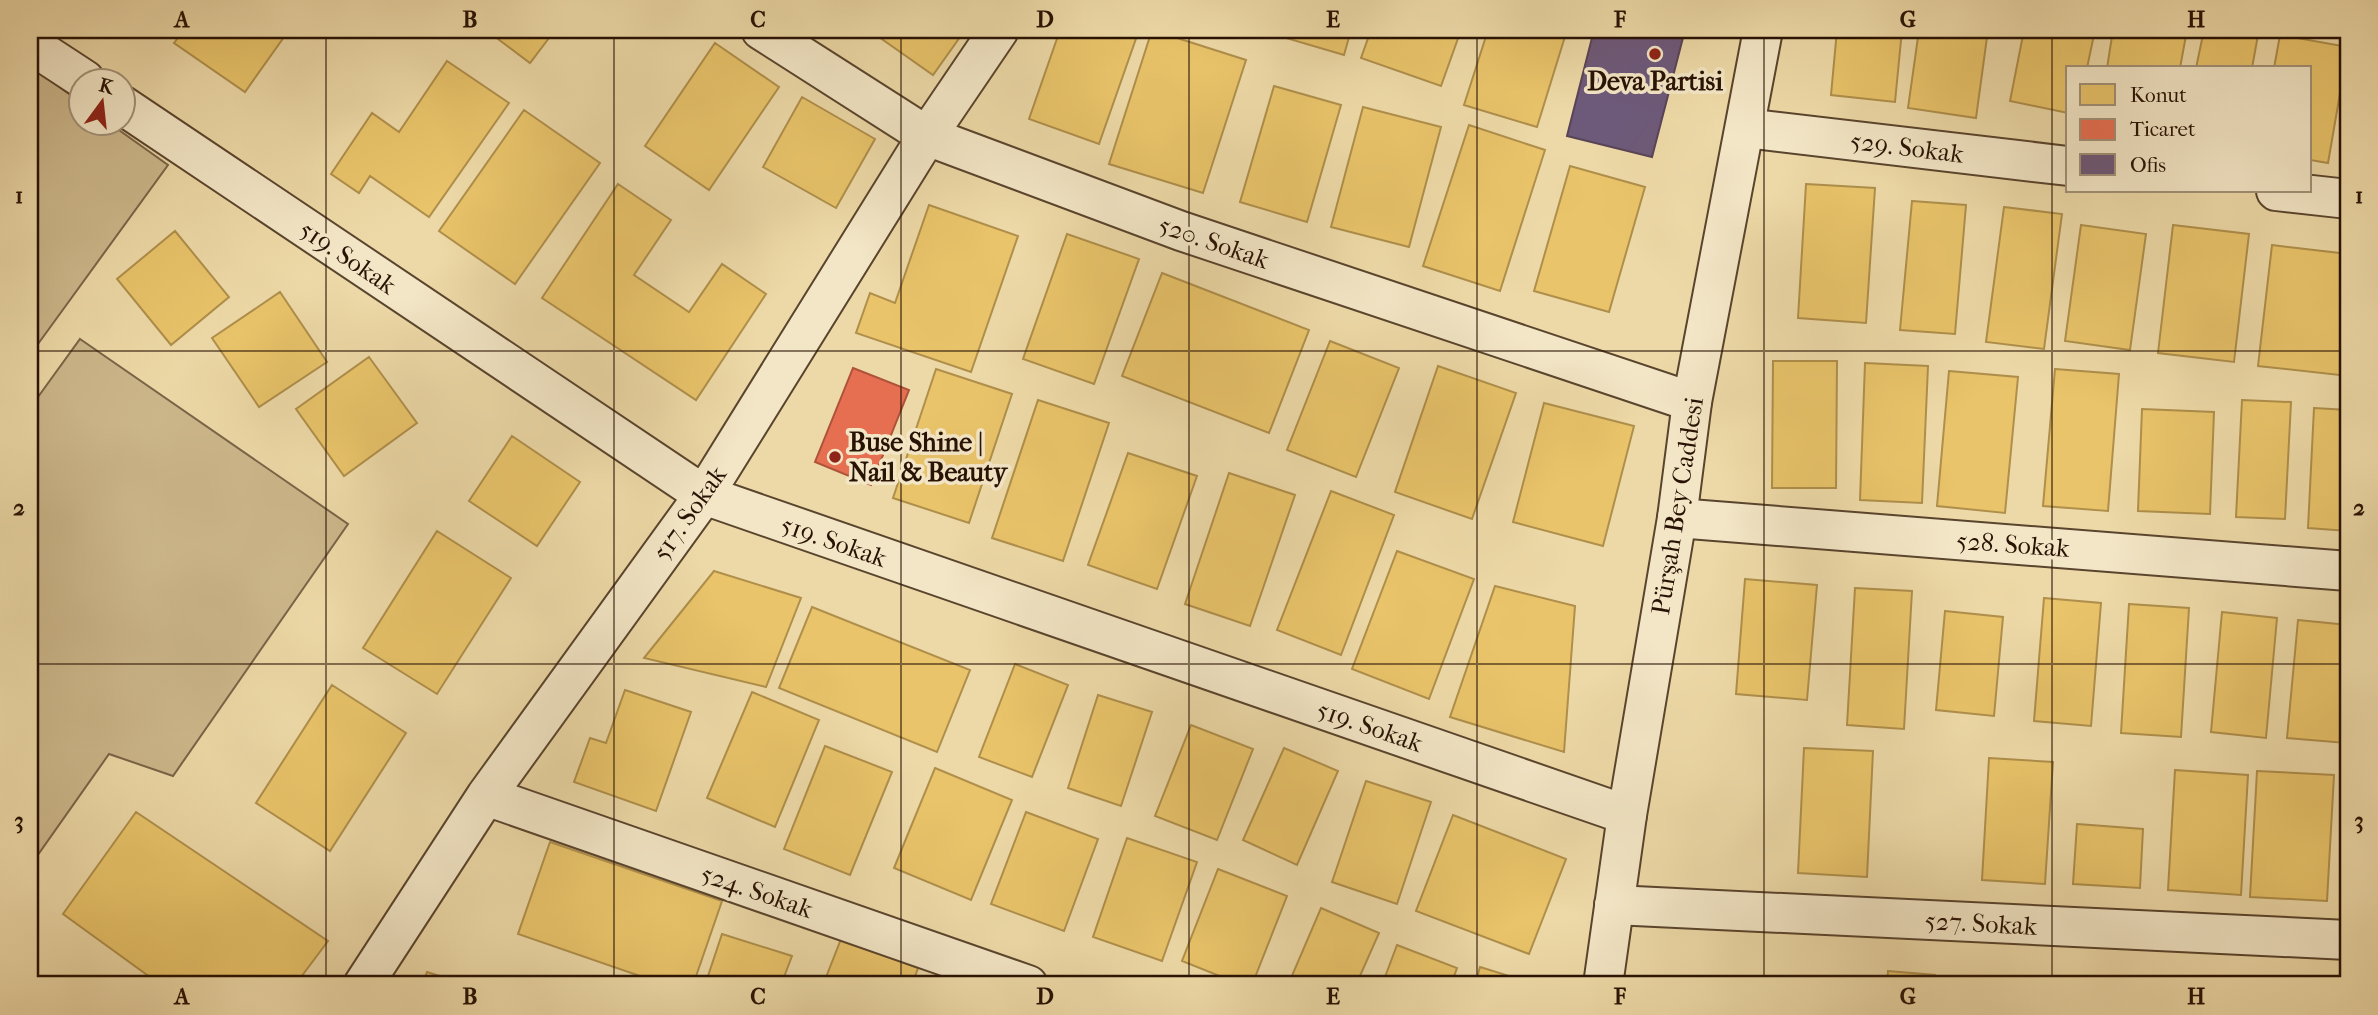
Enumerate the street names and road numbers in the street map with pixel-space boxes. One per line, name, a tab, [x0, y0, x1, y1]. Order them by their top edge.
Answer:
street label: 529. Sokak	[1848, 125, 1966, 170]
street label: 520. Sokak	[1155, 209, 1274, 276]
street label: 519. Sokak	[293, 214, 402, 301]
street label: Pürşah Bey Caddesi	[1645, 395, 1710, 617]
street label: 517. Sokak	[646, 460, 734, 567]
street label: 519. Sokak	[777, 509, 891, 574]
street label: 528. Sokak	[1955, 525, 2071, 564]
street label: 519. Sokak	[1313, 694, 1427, 759]
street label: 524. Sokak	[697, 858, 817, 925]
street label: 527. Sokak	[1924, 905, 2039, 942]

